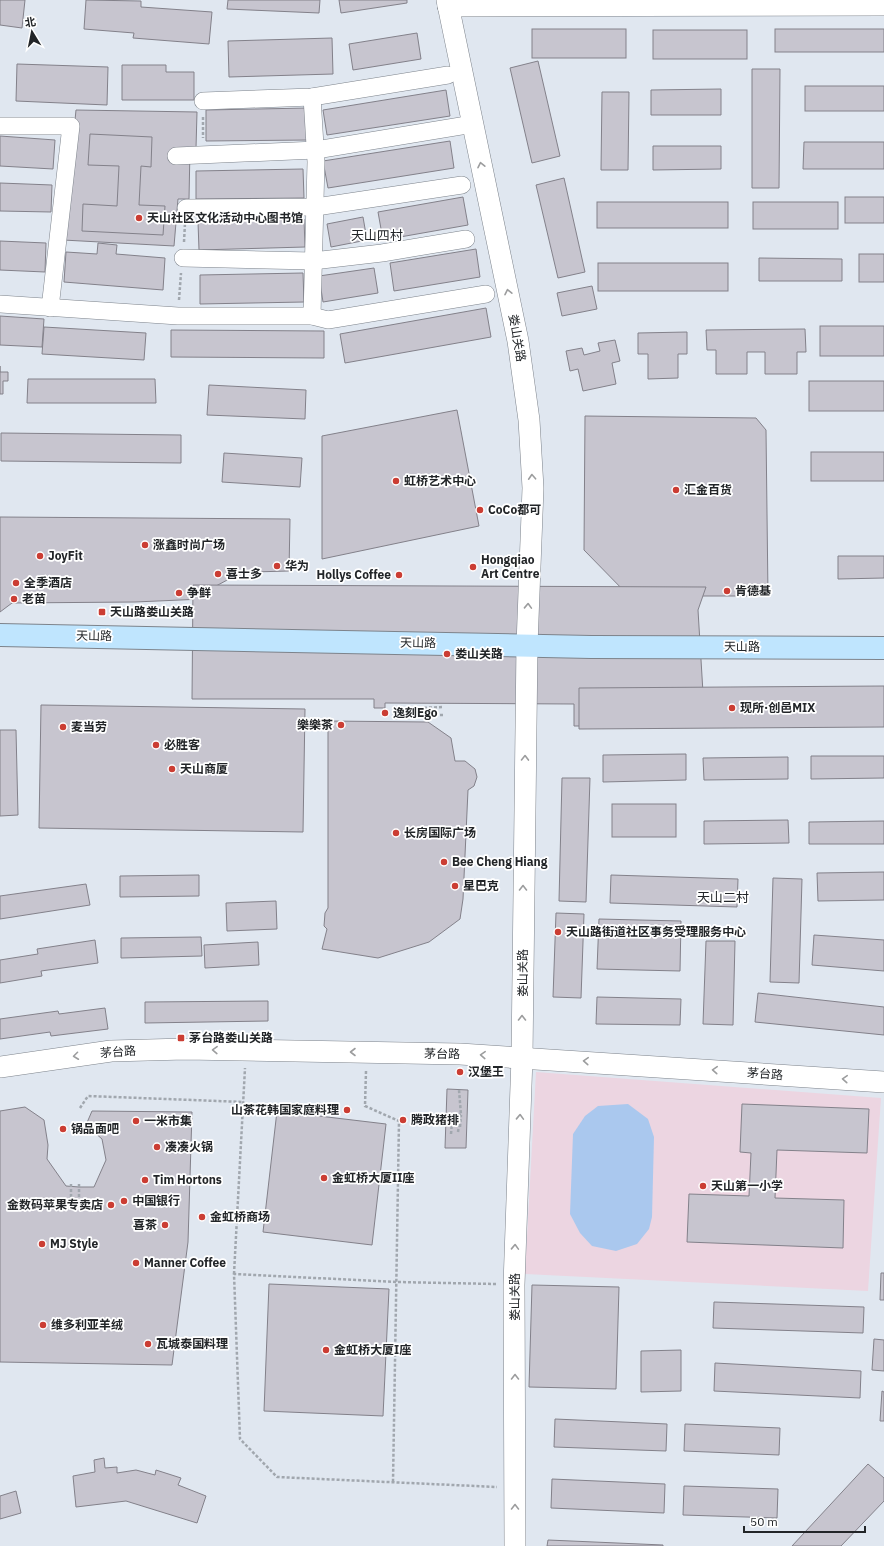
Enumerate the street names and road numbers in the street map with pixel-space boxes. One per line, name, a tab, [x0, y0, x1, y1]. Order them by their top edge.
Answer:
street label: 娄山关路	[506, 313, 529, 363]
street label: 天山路	[76, 628, 112, 643]
street label: 天山路	[400, 635, 436, 650]
street label: 天山路	[724, 639, 760, 654]
street label: 娄山关路	[515, 949, 530, 997]
street label: 茅台路	[99, 1043, 136, 1060]
street label: 茅台路	[424, 1046, 460, 1061]
street label: 茅台路	[747, 1065, 784, 1082]
street label: 娄山关路	[507, 1273, 522, 1321]

